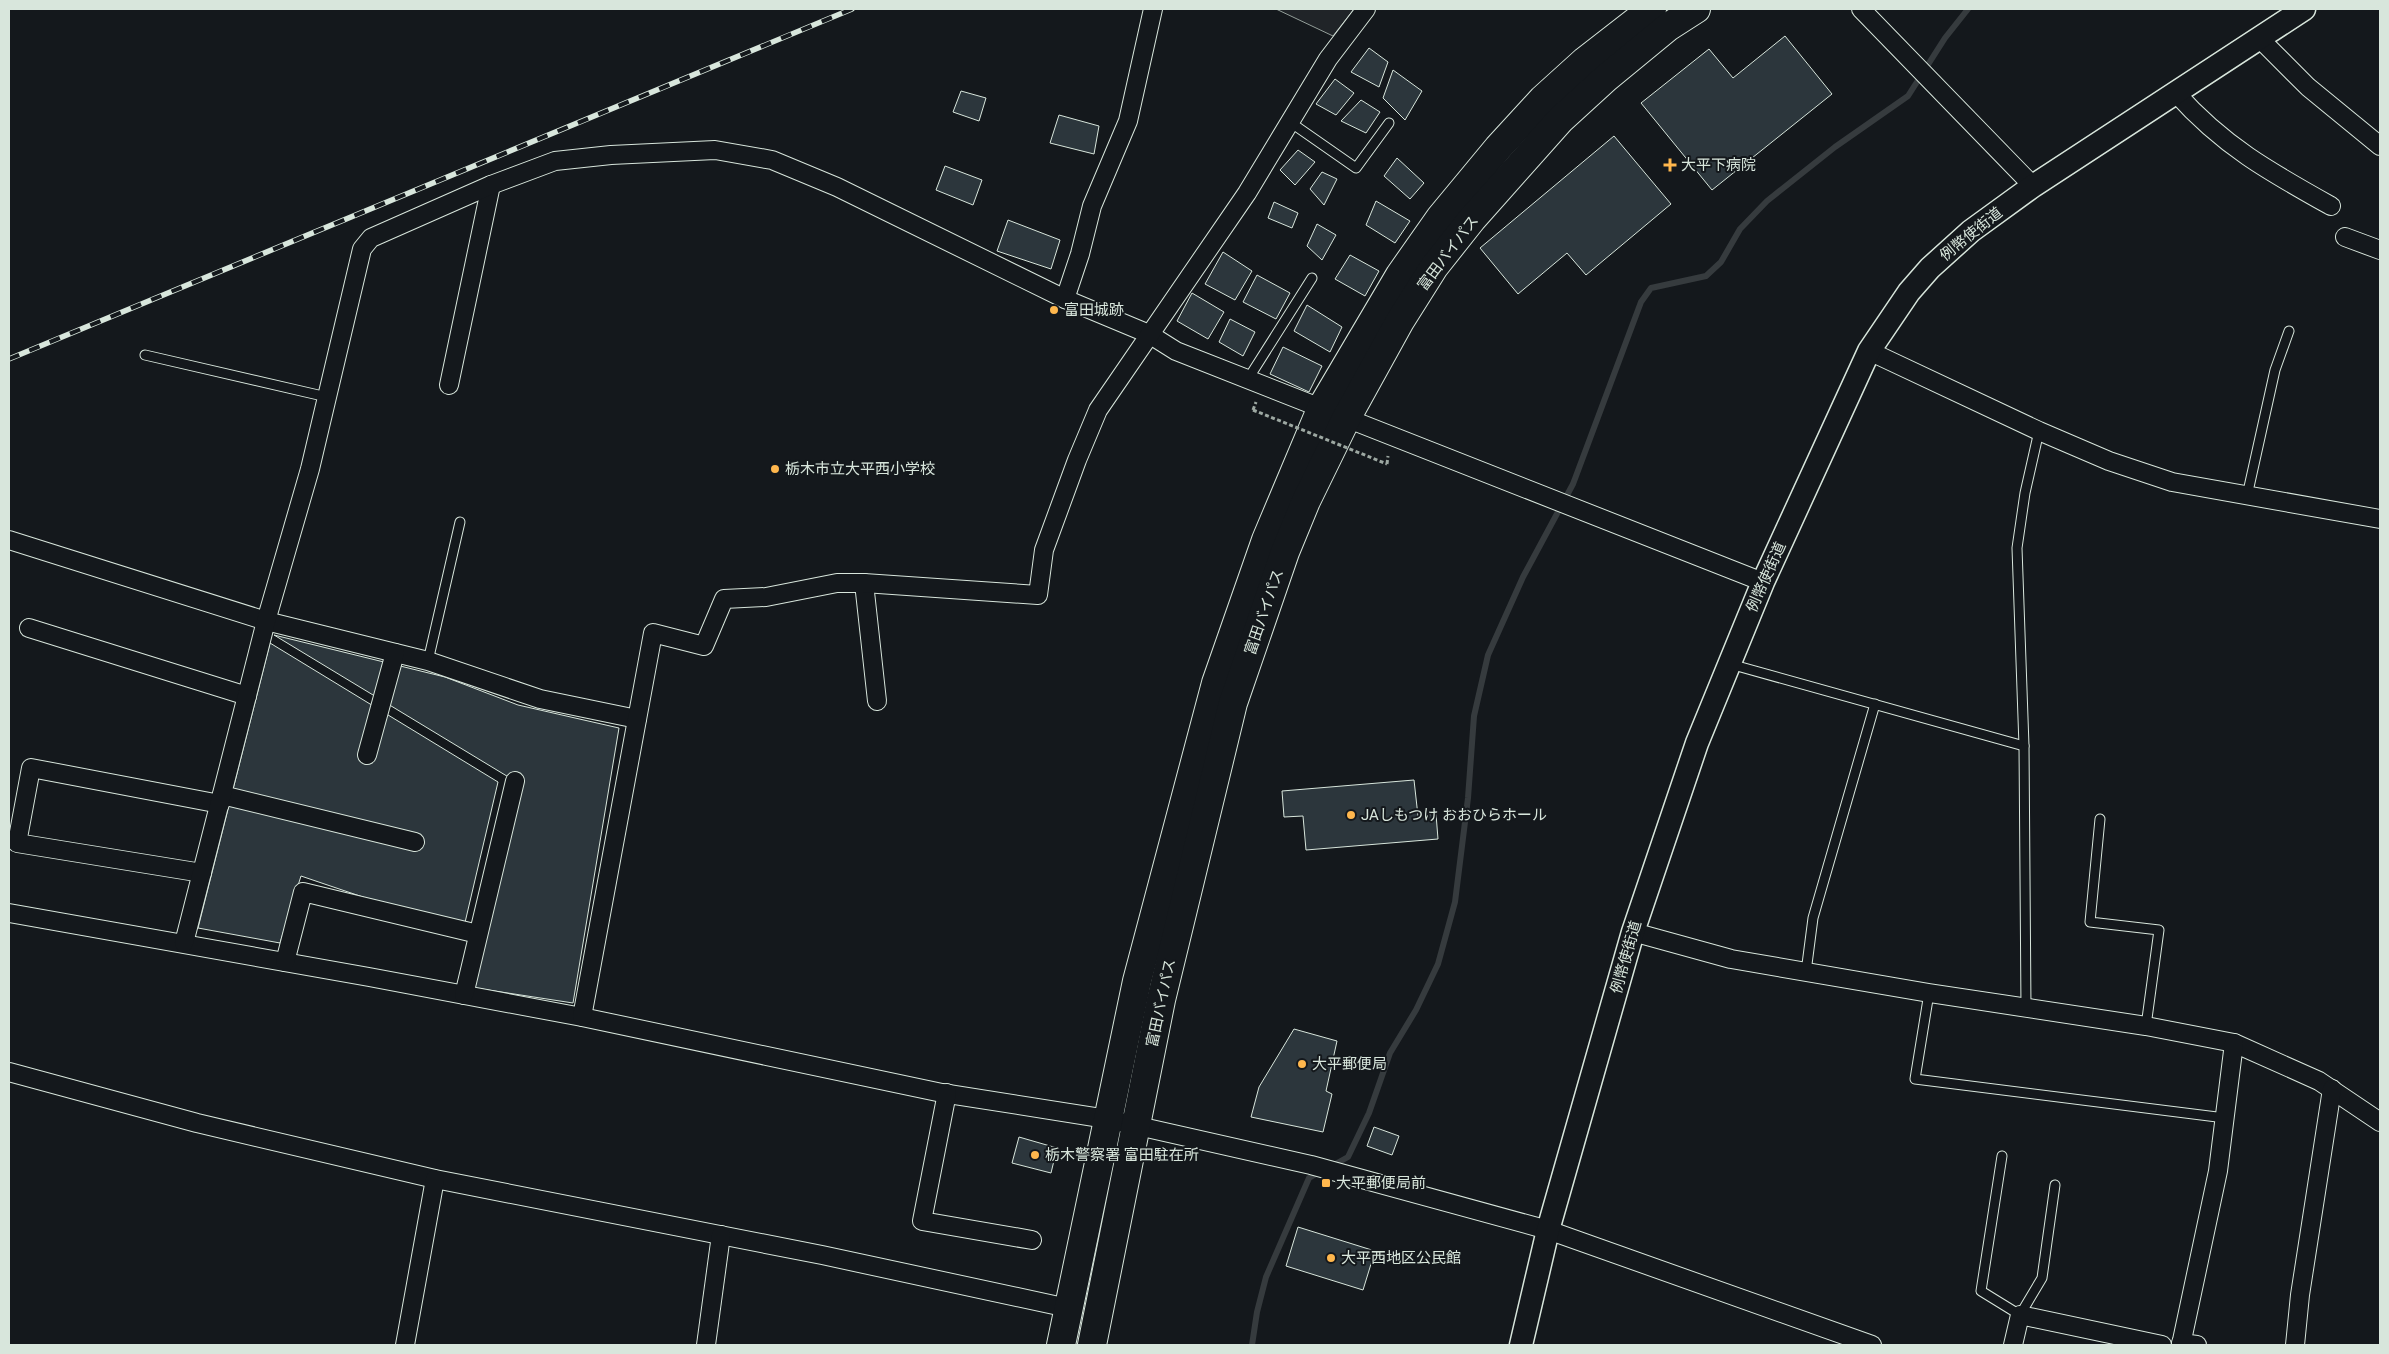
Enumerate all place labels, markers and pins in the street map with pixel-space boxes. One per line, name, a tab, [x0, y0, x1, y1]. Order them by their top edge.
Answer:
place label: 大平下病院	[1681, 156, 1756, 174]
marker: 大平下病院	[1663, 158, 1677, 172]
place label: 富田城跡	[1064, 301, 1124, 319]
marker: 富田城跡	[1048, 304, 1060, 316]
place label: 栃木市立大平西小学校	[785, 460, 935, 478]
marker: 栃木市立大平西小学校	[769, 463, 781, 475]
place label: JAしもつけ おおひらホール	[1361, 806, 1547, 824]
marker: JAしもつけ おおひらホール	[1345, 809, 1357, 821]
place label: 大平郵便局	[1312, 1055, 1387, 1073]
marker: 大平郵便局	[1296, 1058, 1308, 1070]
place label: 栃木警察署 富田駐在所	[1045, 1146, 1199, 1164]
marker: 栃木警察署 富田駐在所	[1029, 1149, 1041, 1161]
place label: 大平郵便局前	[1336, 1174, 1426, 1192]
marker: 大平郵便局前	[1320, 1177, 1332, 1189]
place label: 大平西地区公民館	[1341, 1249, 1461, 1267]
marker: 大平西地区公民館	[1325, 1252, 1337, 1264]

